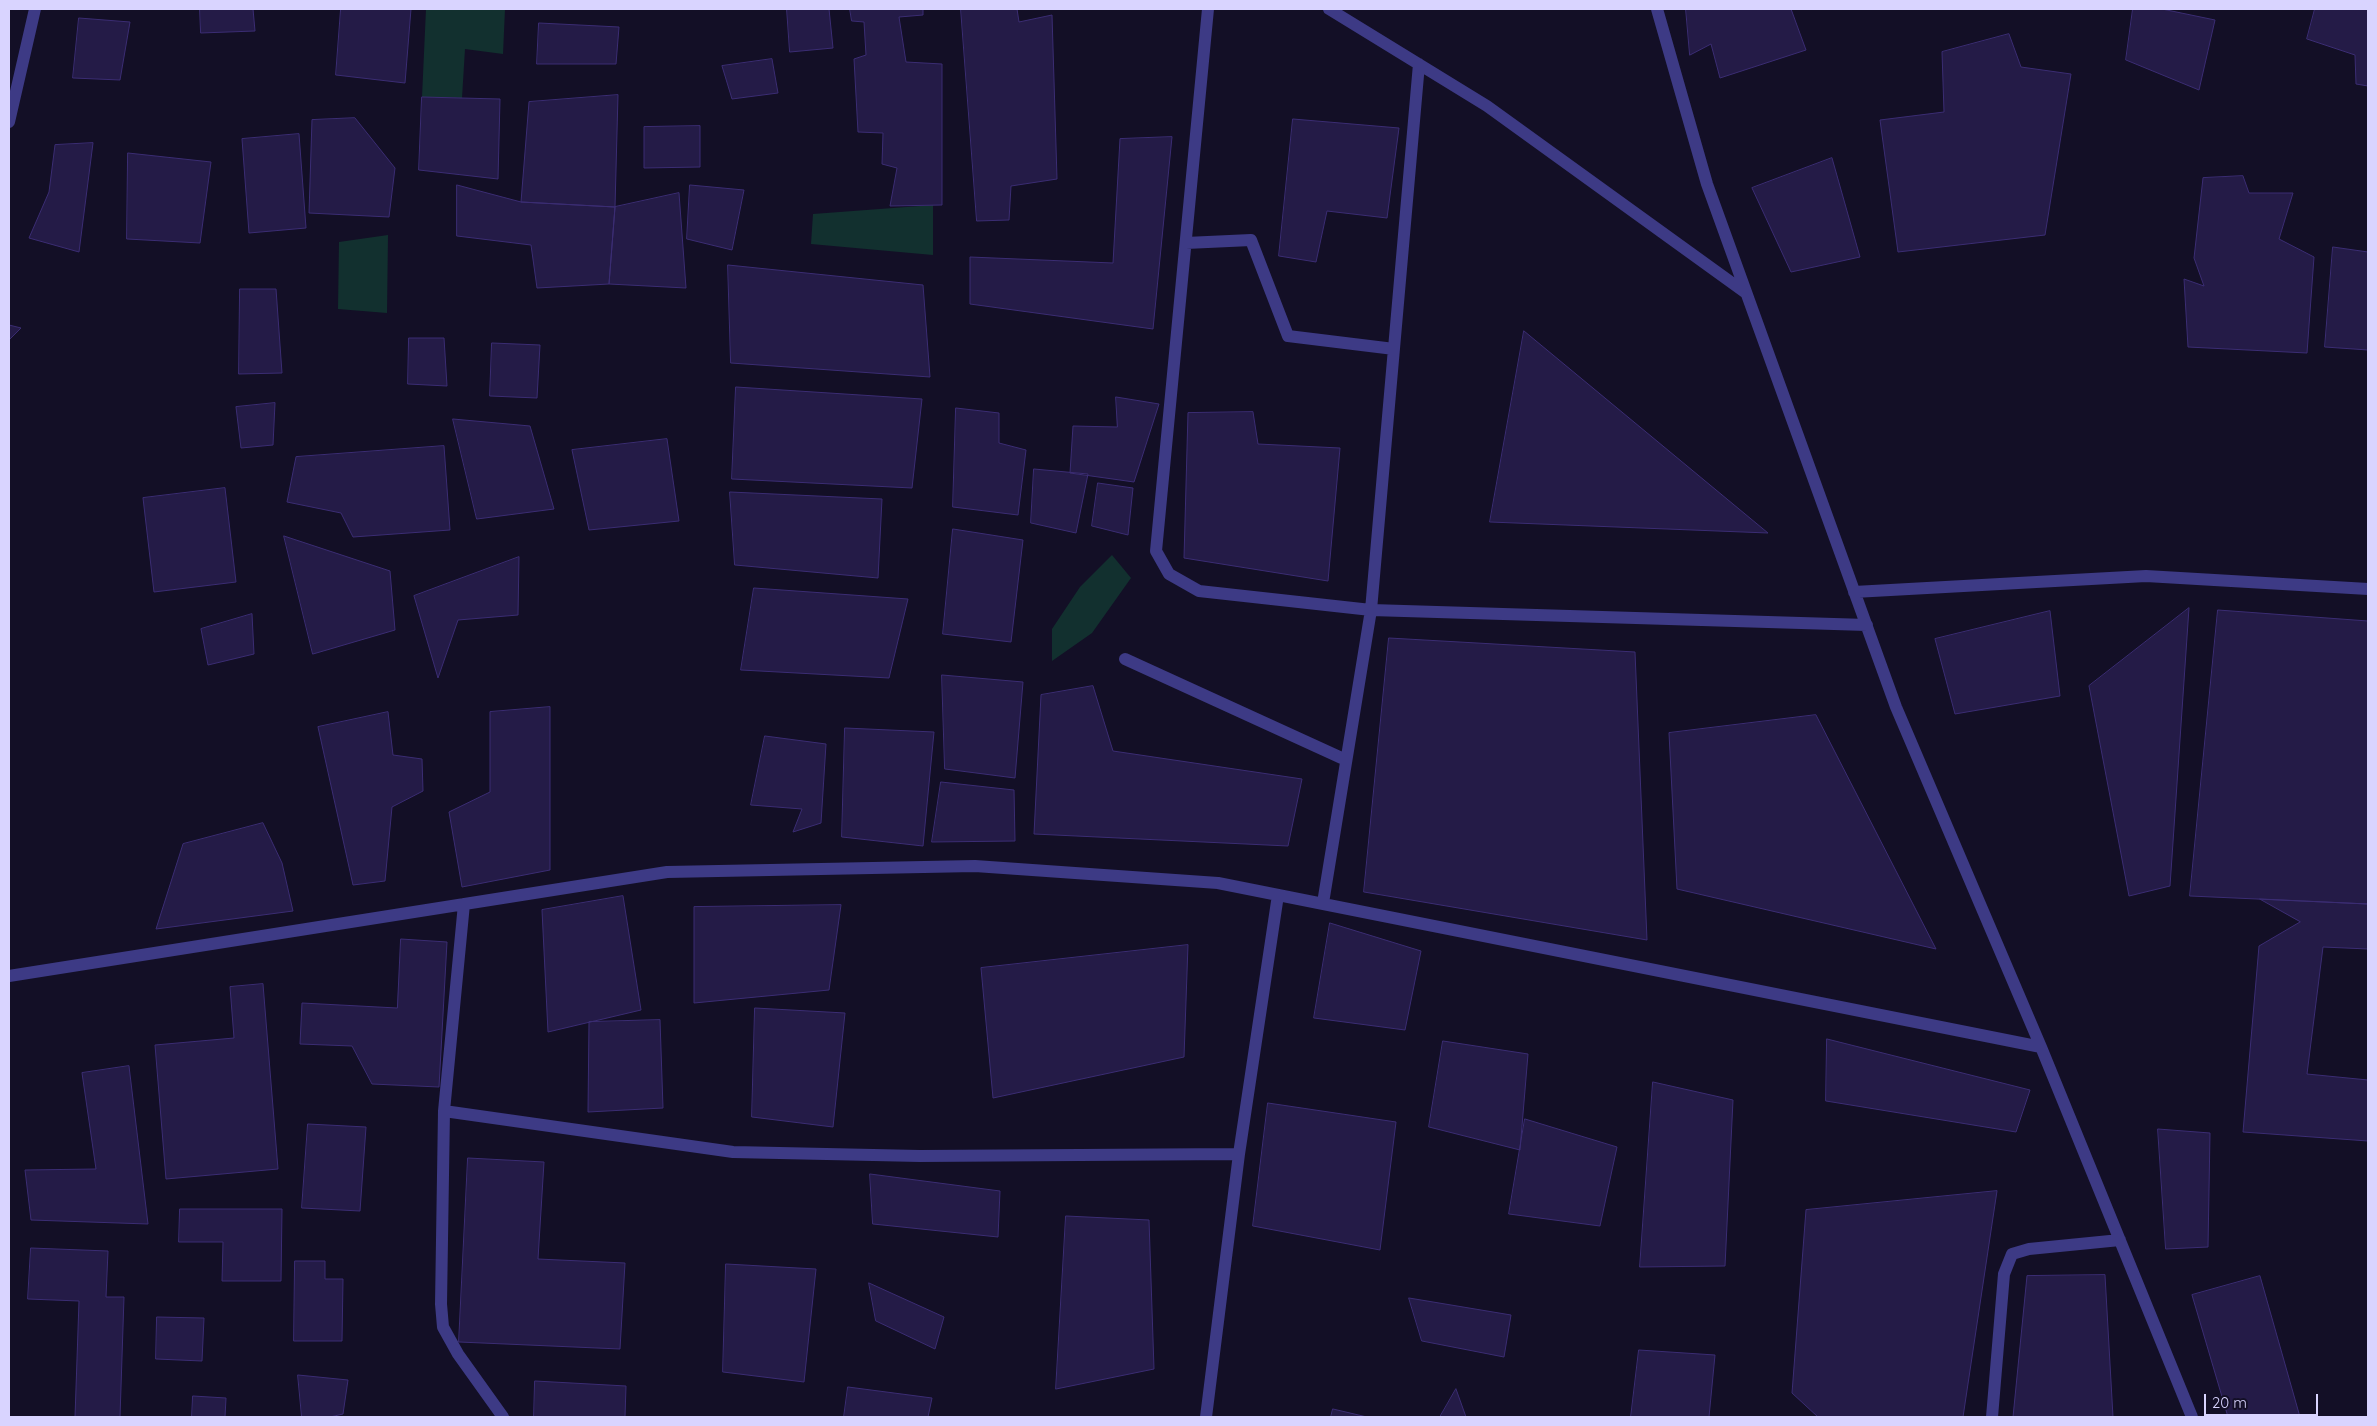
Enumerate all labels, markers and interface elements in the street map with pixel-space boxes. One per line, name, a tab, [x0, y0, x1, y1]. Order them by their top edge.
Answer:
scale bar	[2207, 1384, 2321, 1416]
text: 20 m	[2212, 1393, 2247, 1412]

